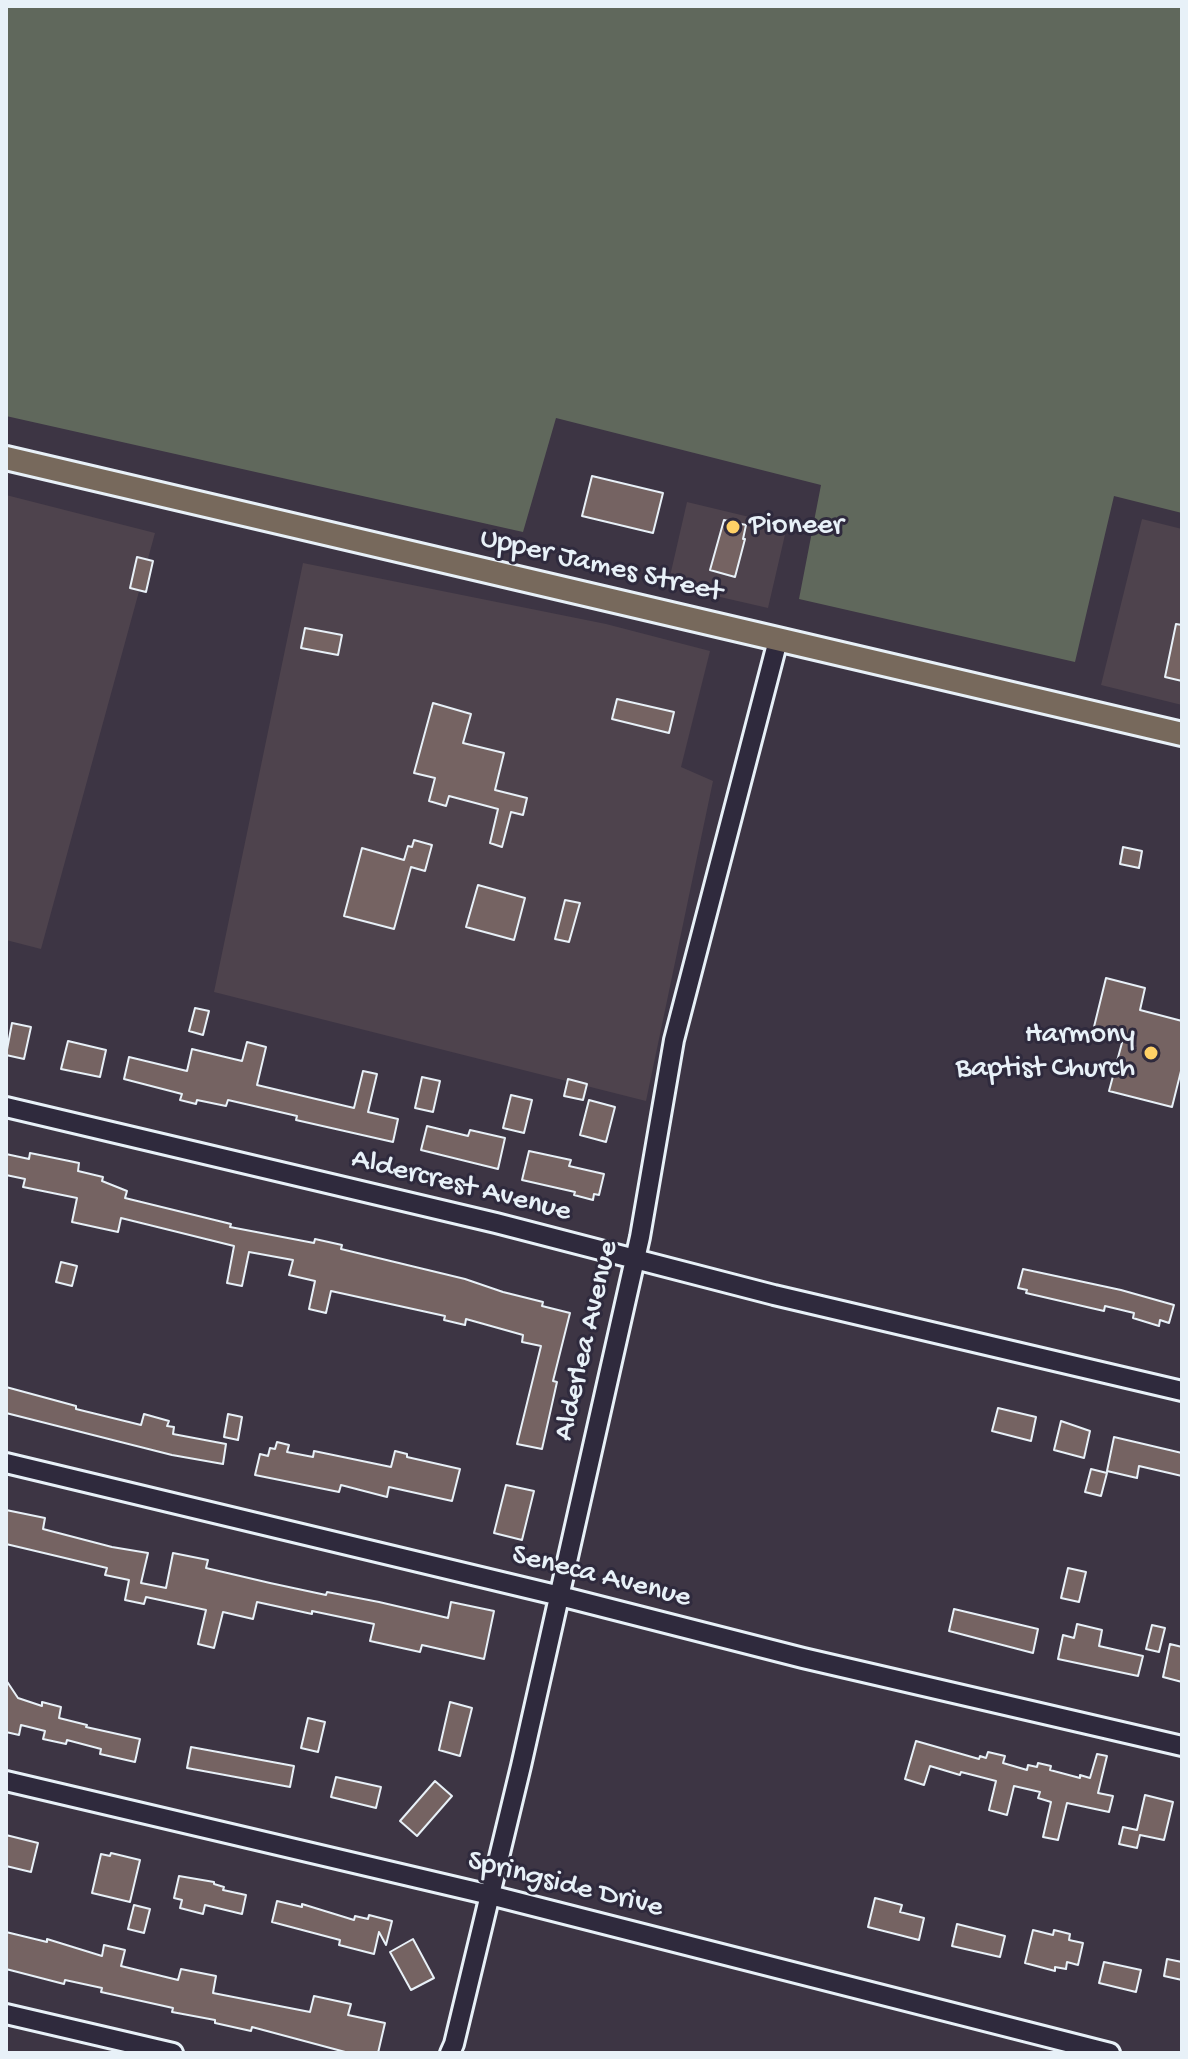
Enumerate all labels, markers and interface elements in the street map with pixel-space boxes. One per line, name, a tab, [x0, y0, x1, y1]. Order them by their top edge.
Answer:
place label: Pioneer	[749, 509, 843, 545]
marker: Pioneer	[724, 518, 742, 536]
street label: Upper James Street	[476, 522, 726, 612]
place label: Harmony Baptist Church	[956, 1018, 1135, 1088]
marker: Harmony Baptist Church	[1142, 1044, 1160, 1062]
street label: Aldercrest Avenue	[348, 1142, 574, 1232]
street label: Alderlea Avenue	[548, 1238, 628, 1444]
street label: Seneca Avenue	[508, 1538, 694, 1618]
street label: Springside Drive	[464, 1844, 666, 1928]

